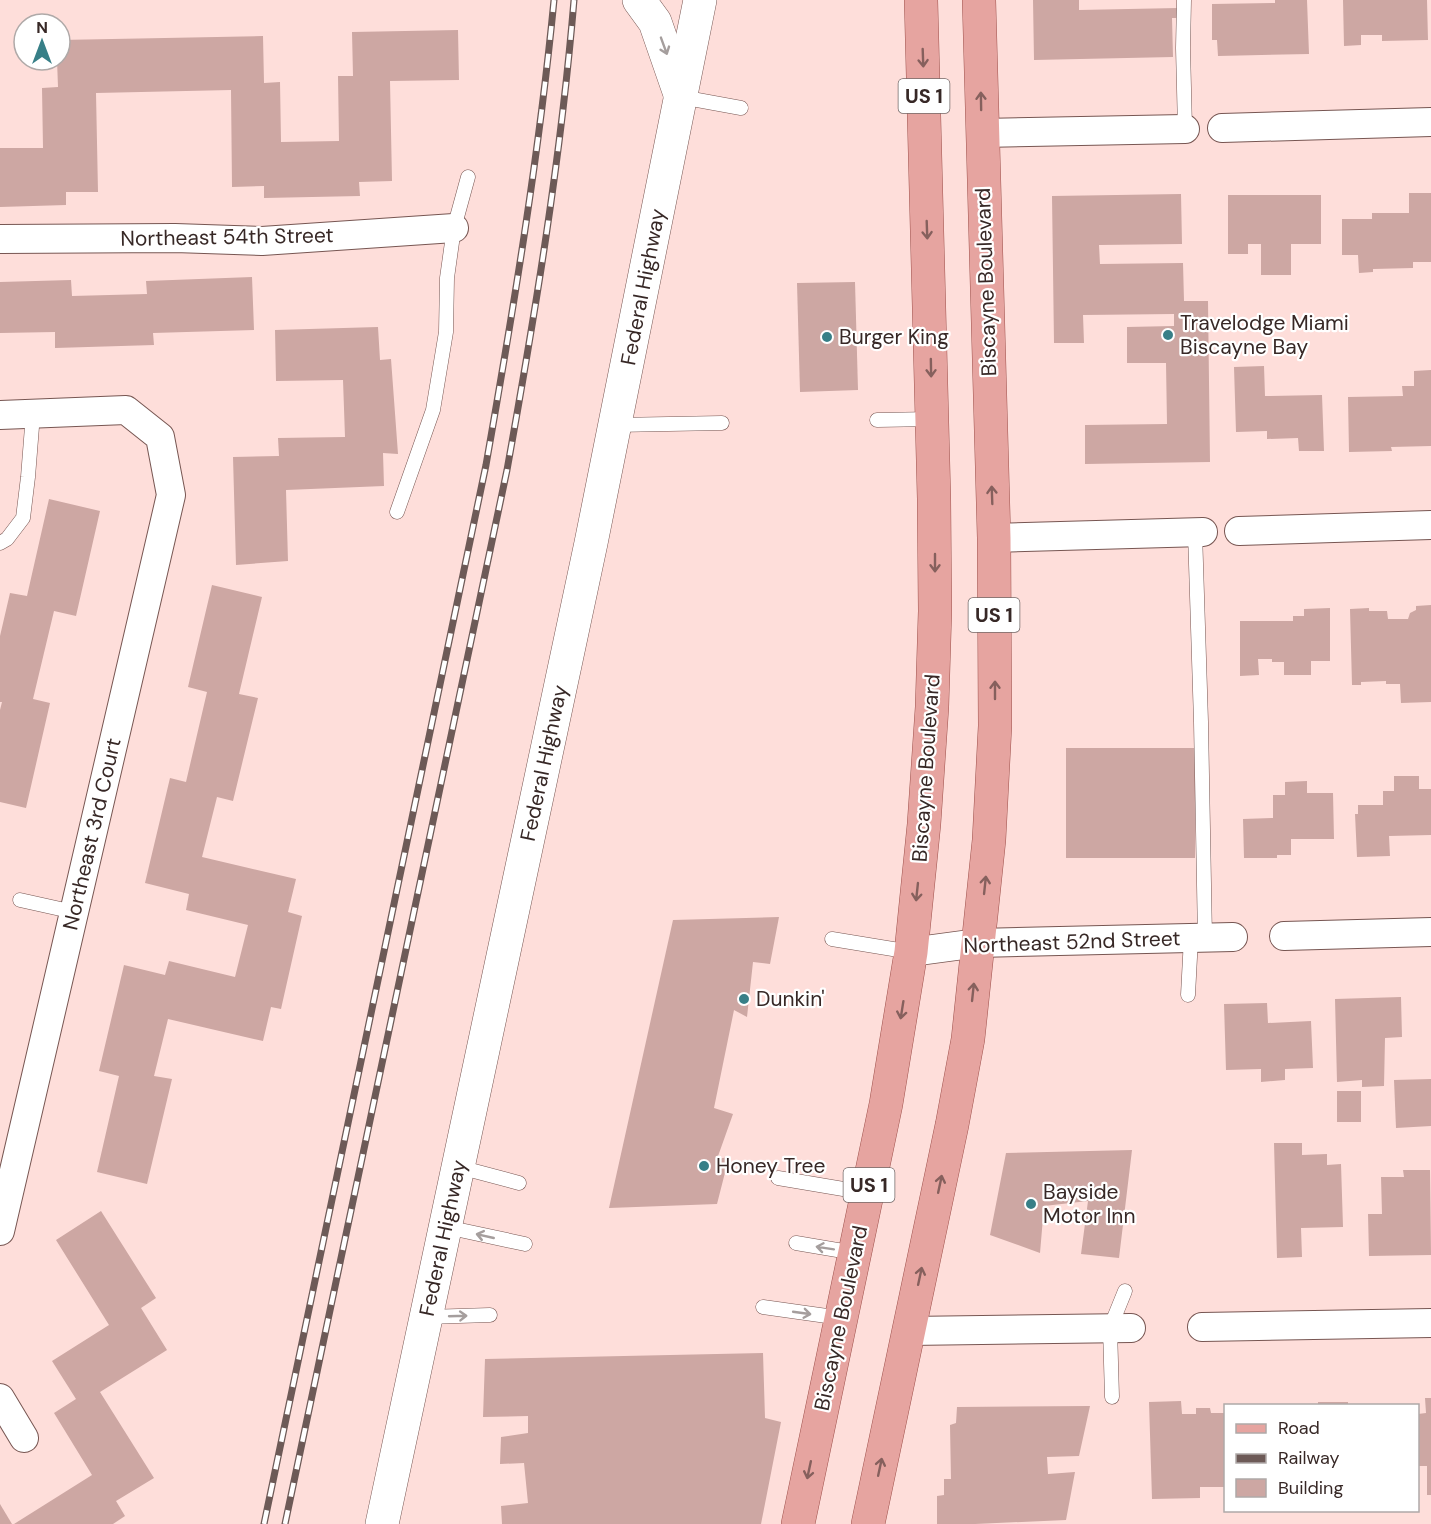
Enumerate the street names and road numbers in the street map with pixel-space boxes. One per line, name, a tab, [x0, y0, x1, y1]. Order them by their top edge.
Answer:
road number: US 1	[898, 79, 950, 113]
street label: Biscayne Boulevard	[969, 187, 1003, 377]
street label: Federal Highway	[614, 206, 672, 368]
street label: Northeast 54th Street	[120, 221, 334, 253]
road number: US 1	[968, 598, 1020, 632]
street label: Biscayne Boulevard	[905, 673, 947, 863]
street label: Federal Highway	[514, 682, 574, 844]
street label: Northeast 3rd Court	[56, 735, 128, 933]
street label: Northeast 52nd Street	[963, 924, 1181, 960]
street label: Federal Highway	[413, 1157, 473, 1319]
road number: US 1	[844, 1168, 894, 1202]
street label: Biscayne Boulevard	[808, 1223, 874, 1413]

